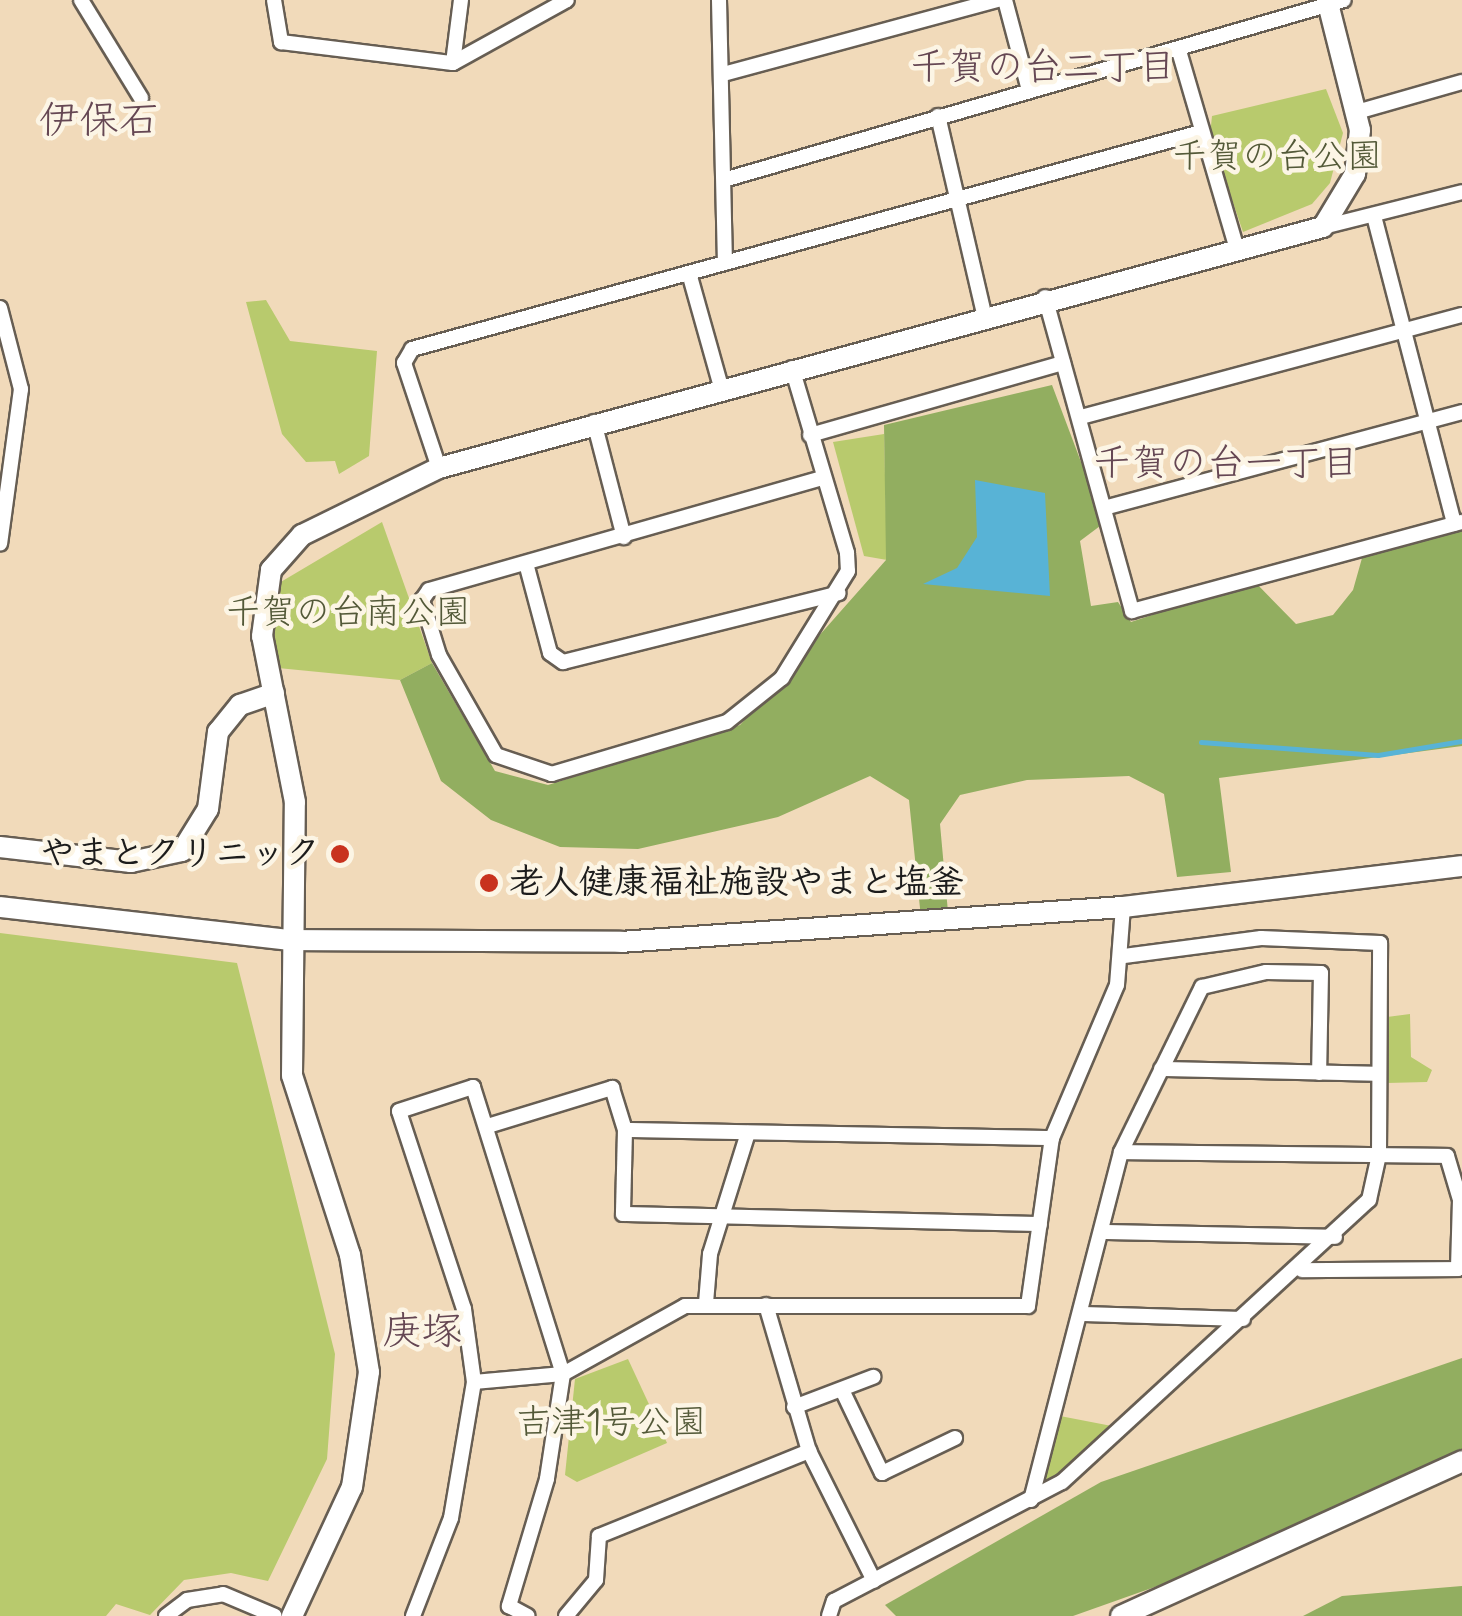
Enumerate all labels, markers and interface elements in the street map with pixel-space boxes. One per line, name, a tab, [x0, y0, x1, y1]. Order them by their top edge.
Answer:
district label: 千賀の台二丁目	[910, 46, 1176, 92]
district label: 伊保石	[39, 98, 159, 146]
park label: 千賀の台公園	[1172, 136, 1382, 178]
district label: 千賀の台一丁目	[1093, 442, 1359, 488]
park label: 千賀の台南公園	[226, 592, 470, 634]
place label: やまとクリニック	[40, 833, 320, 875]
marker: やまとクリニック	[329, 843, 351, 865]
place label: 老人健康福祉施設やまと塩釜	[509, 862, 964, 904]
marker: 老人健康福祉施設やまと塩釜	[478, 872, 500, 894]
district label: 庚塚	[382, 1309, 462, 1357]
park label: 吉津1号公園	[516, 1402, 706, 1444]

